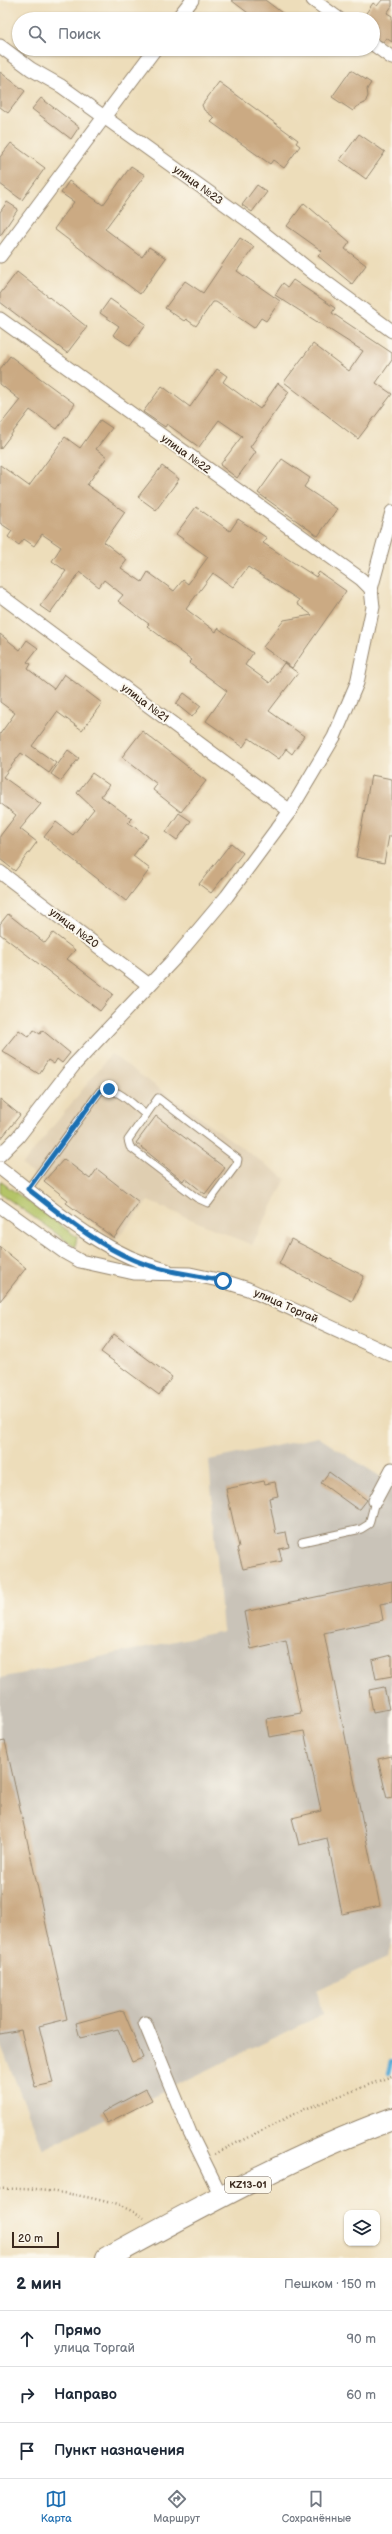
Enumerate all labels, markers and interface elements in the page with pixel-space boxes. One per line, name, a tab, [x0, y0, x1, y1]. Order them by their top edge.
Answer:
search box	[12, 12, 380, 56]
icon: search	[26, 23, 48, 45]
text: Поиск	[58, 25, 101, 44]
street label: улица №23	[171, 163, 226, 208]
street label: улица №22	[159, 432, 214, 477]
street label: улица №21	[119, 681, 171, 725]
street label: улица №20	[47, 905, 102, 951]
route end	[100, 1080, 118, 1098]
route start	[214, 1272, 232, 1290]
street label: улица Торгай	[252, 1286, 320, 1326]
road number: KZ13-01	[225, 2177, 271, 2193]
map controls	[344, 2210, 380, 2246]
button: layers	[344, 2210, 380, 2246]
scale bar	[12, 2230, 59, 2249]
text: 20 m	[18, 2232, 43, 2245]
text: 2 мин	[16, 2274, 62, 2294]
text: Пешком · 150 m	[284, 2276, 376, 2292]
text: Прямо	[54, 2321, 101, 2340]
icon: ahead	[16, 2328, 38, 2350]
text: 90 m	[347, 2331, 376, 2347]
text: улица Торгай	[54, 2340, 135, 2356]
icon: right	[16, 2384, 38, 2406]
text: Направо	[54, 2385, 117, 2404]
text: 60 m	[346, 2387, 376, 2403]
icon: arrive	[16, 2440, 38, 2462]
text: Пункт назначения	[54, 2441, 185, 2460]
tab: Карта	[41, 2488, 72, 2525]
tab: Маршрут	[153, 2488, 200, 2525]
tab: Сохранённые	[282, 2488, 351, 2525]

